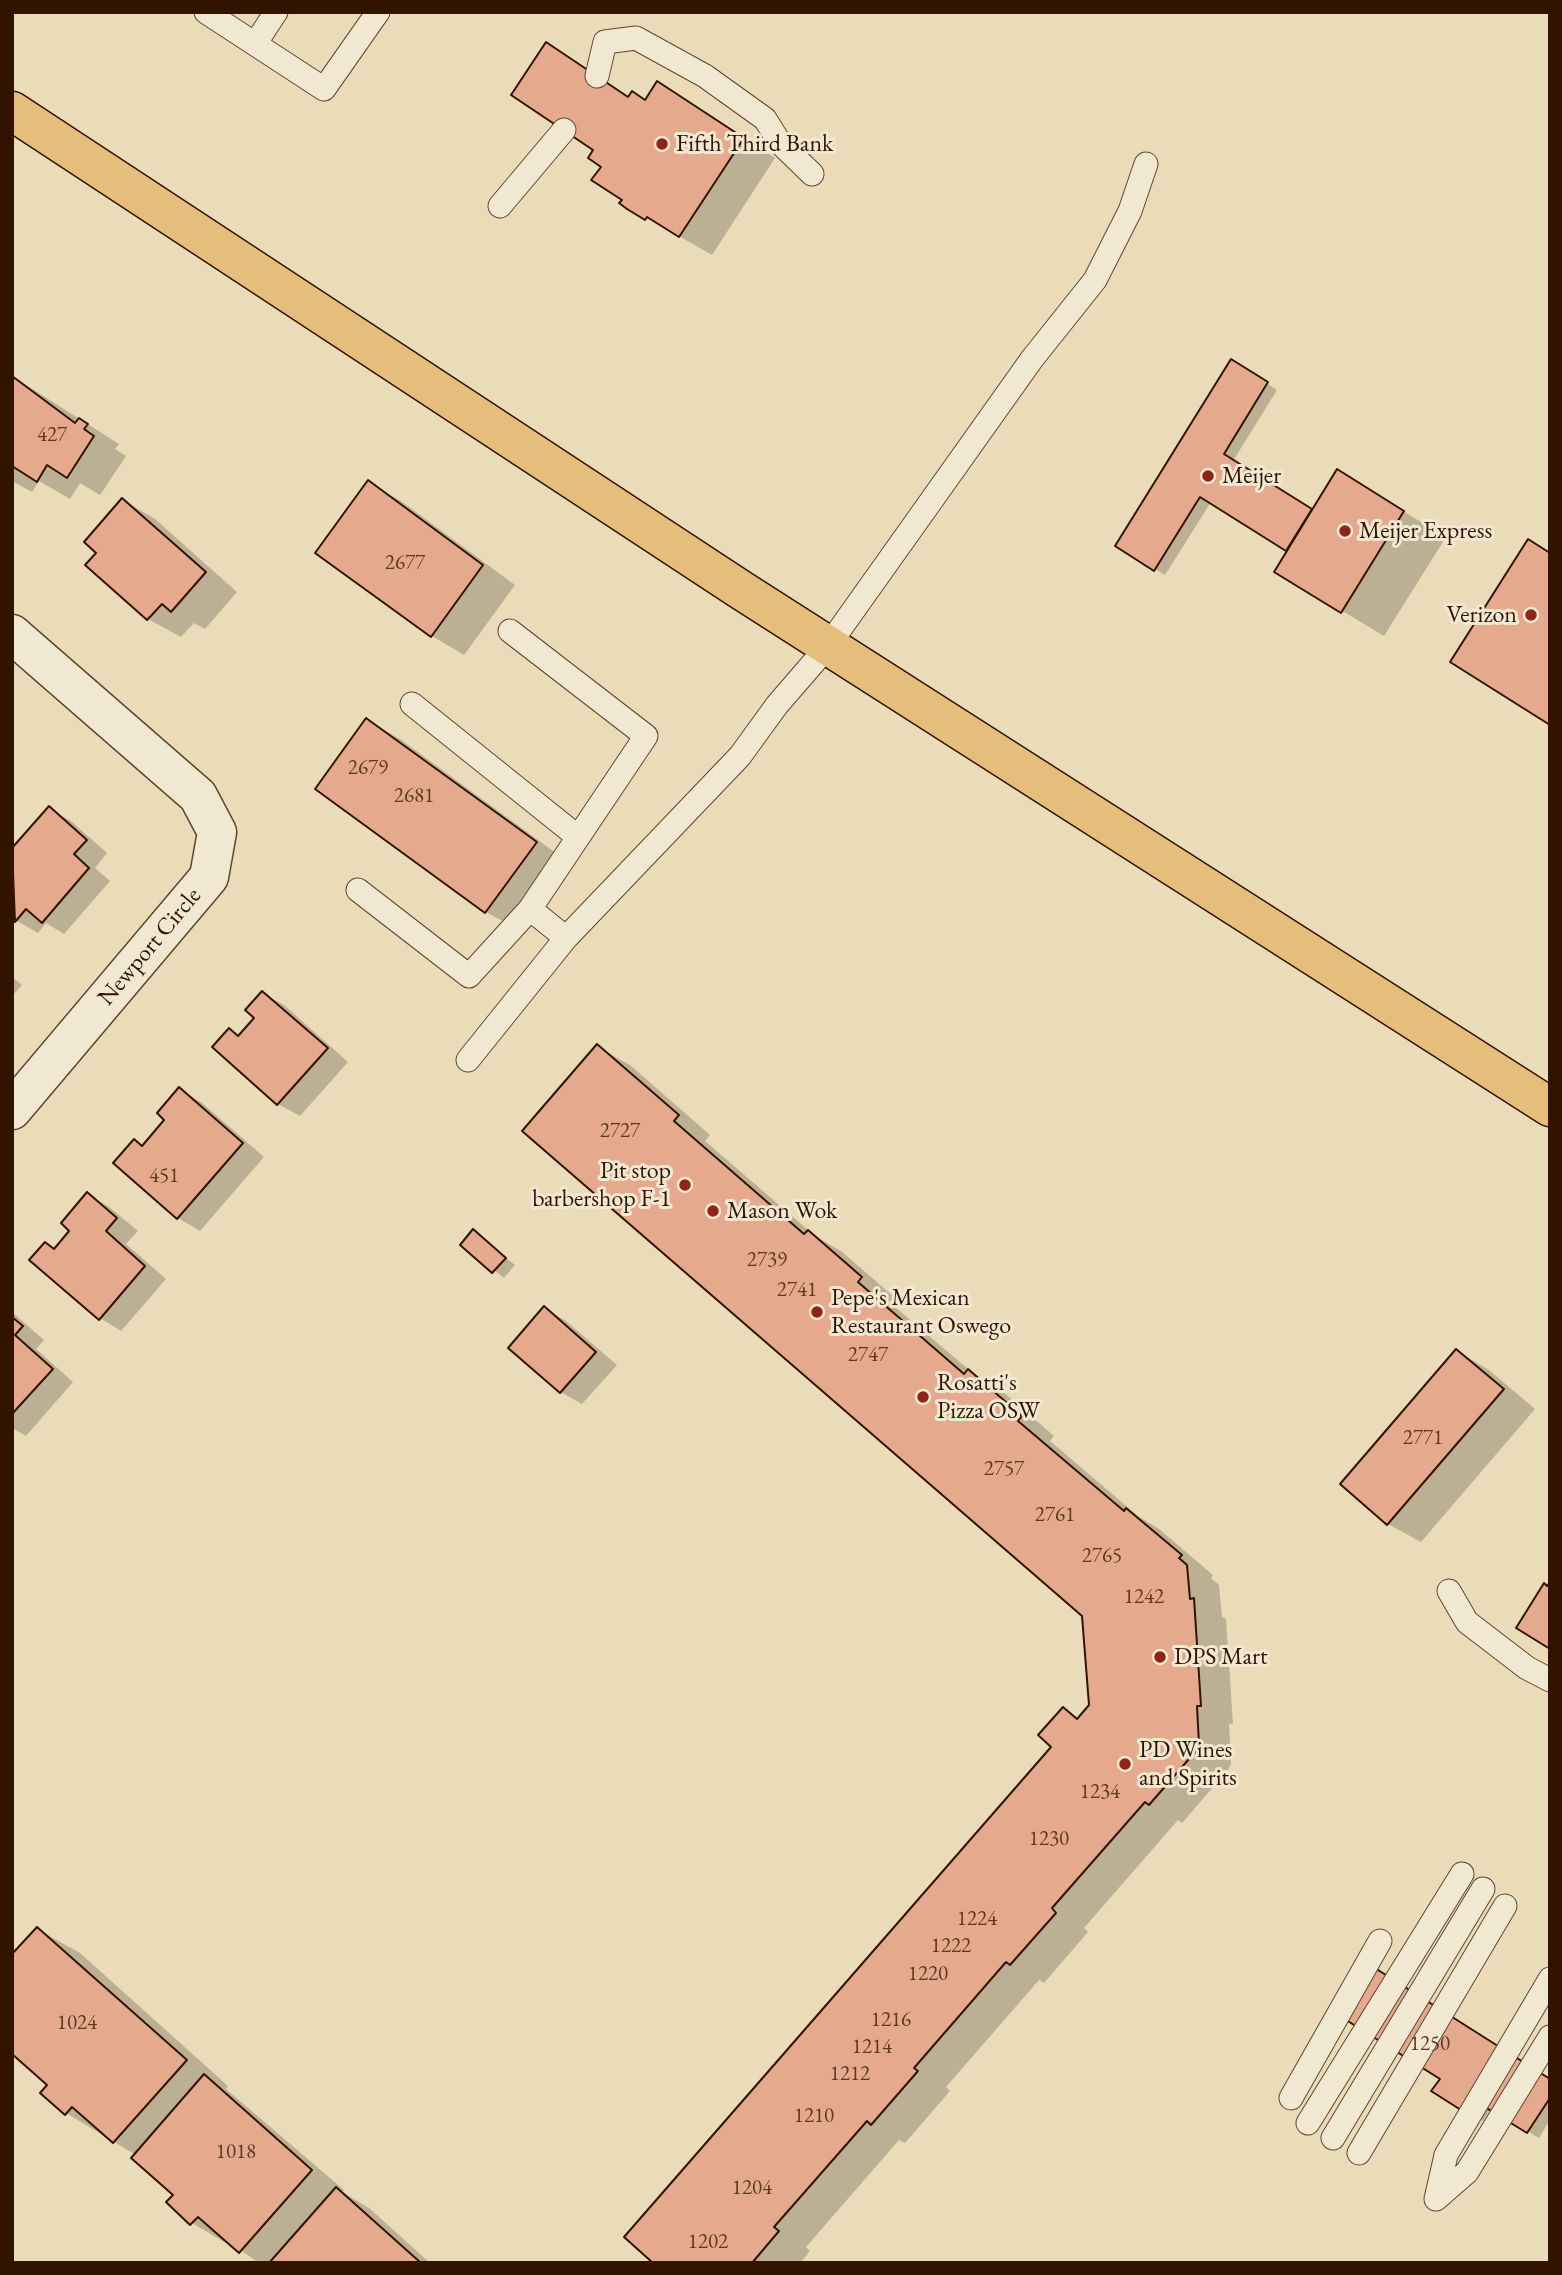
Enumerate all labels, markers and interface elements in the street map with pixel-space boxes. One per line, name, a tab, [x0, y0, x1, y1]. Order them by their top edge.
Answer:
place label: Fifth Third Bank	[676, 130, 833, 158]
marker: Fifth Third Bank	[654, 136, 670, 152]
house number: 427	[37, 422, 67, 448]
place label: Meijer	[1222, 462, 1281, 490]
marker: Meijer	[1200, 468, 1216, 484]
place label: Meijer Express	[1359, 517, 1492, 545]
marker: Meijer Express	[1337, 523, 1353, 539]
house number: 2677	[385, 550, 425, 576]
place label: Verizon	[1446, 601, 1517, 629]
marker: Verizon	[1523, 607, 1539, 623]
house number: 2679	[348, 755, 388, 781]
house number: 2681	[394, 783, 434, 809]
street label: Newport Circle	[92, 882, 208, 1012]
house number: 2727	[600, 1118, 640, 1144]
place label: Pit stop barbershop F-1	[532, 1157, 671, 1213]
house number: 451	[149, 1163, 179, 1189]
marker: Pit stop barbershop F-1	[677, 1177, 693, 1193]
place label: Mason Wok	[727, 1197, 837, 1225]
marker: Mason Wok	[705, 1203, 721, 1219]
house number: 2739	[747, 1247, 787, 1273]
house number: 2741	[777, 1277, 817, 1303]
place label: Pepe's Mexican Restaurant Oswego	[831, 1284, 1011, 1340]
marker: Pepe's Mexican Restaurant Oswego	[809, 1304, 825, 1320]
house number: 2747	[848, 1342, 888, 1368]
place label: Rosatti's Pizza OSW	[937, 1369, 1040, 1425]
marker: Rosatti's Pizza OSW	[915, 1389, 931, 1405]
house number: 2771	[1403, 1425, 1443, 1451]
house number: 2757	[984, 1456, 1024, 1482]
house number: 2761	[1035, 1502, 1075, 1528]
house number: 2765	[1082, 1543, 1122, 1569]
house number: 1242	[1124, 1584, 1164, 1610]
place label: DPS Mart	[1174, 1643, 1268, 1671]
marker: DPS Mart	[1152, 1649, 1168, 1665]
place label: PD Wines and Spirits	[1139, 1736, 1237, 1792]
marker: PD Wines and Spirits	[1117, 1756, 1133, 1772]
house number: 1234	[1080, 1779, 1120, 1805]
house number: 1230	[1029, 1826, 1069, 1852]
house number: 1224	[957, 1906, 997, 1932]
house number: 1222	[931, 1933, 971, 1959]
house number: 1220	[908, 1961, 948, 1987]
house number: 1216	[871, 2007, 911, 2033]
house number: 1024	[57, 2010, 97, 2036]
house number: 1250	[1410, 2031, 1450, 2057]
house number: 1214	[852, 2034, 892, 2060]
house number: 1212	[830, 2061, 870, 2087]
house number: 1210	[794, 2103, 834, 2129]
house number: 1018	[216, 2139, 256, 2165]
house number: 1204	[732, 2175, 772, 2201]
house number: 1202	[688, 2229, 728, 2255]

